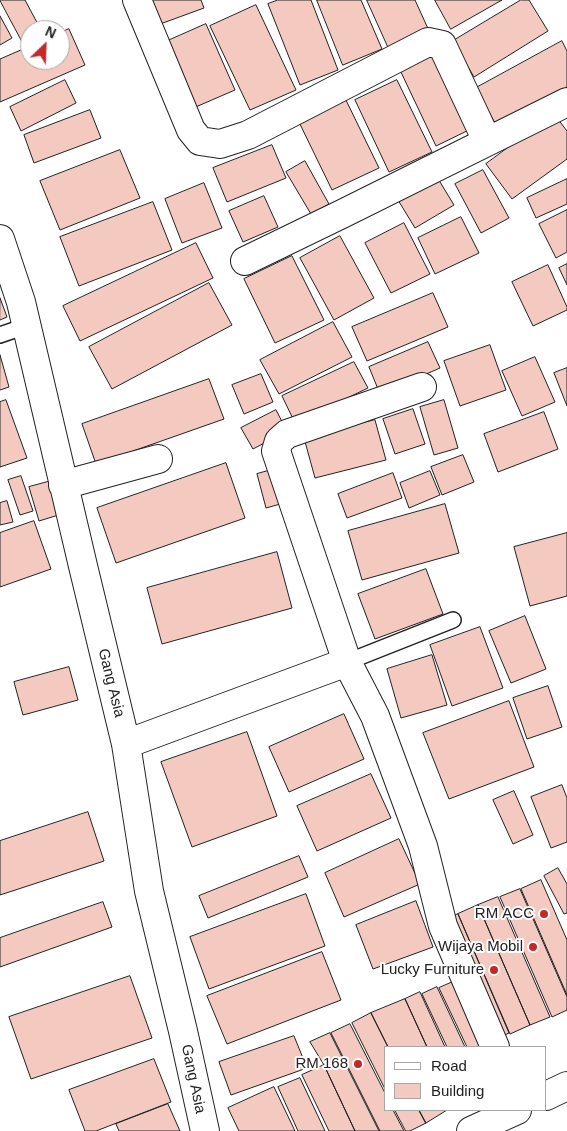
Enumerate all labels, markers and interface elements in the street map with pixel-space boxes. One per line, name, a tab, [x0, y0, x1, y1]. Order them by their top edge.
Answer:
north arrow	[20, 20, 70, 70]
text: N	[43, 23, 59, 42]
street label: Gang Asia	[94, 647, 128, 719]
place label: RM ACC	[475, 905, 534, 923]
marker: RM ACC	[538, 908, 550, 920]
place label: Wijaya Mobil	[438, 938, 523, 956]
marker: Wijaya Mobil	[527, 941, 539, 953]
place label: Lucky Furniture	[381, 961, 484, 979]
marker: Lucky Furniture	[488, 964, 500, 976]
street label: Gang Asia	[177, 1043, 209, 1115]
legend	[384, 1046, 547, 1111]
place label: RM 168	[295, 1055, 348, 1073]
text: Road	[431, 1057, 467, 1074]
marker: RM 168	[352, 1058, 364, 1070]
text: Building	[431, 1082, 484, 1099]

